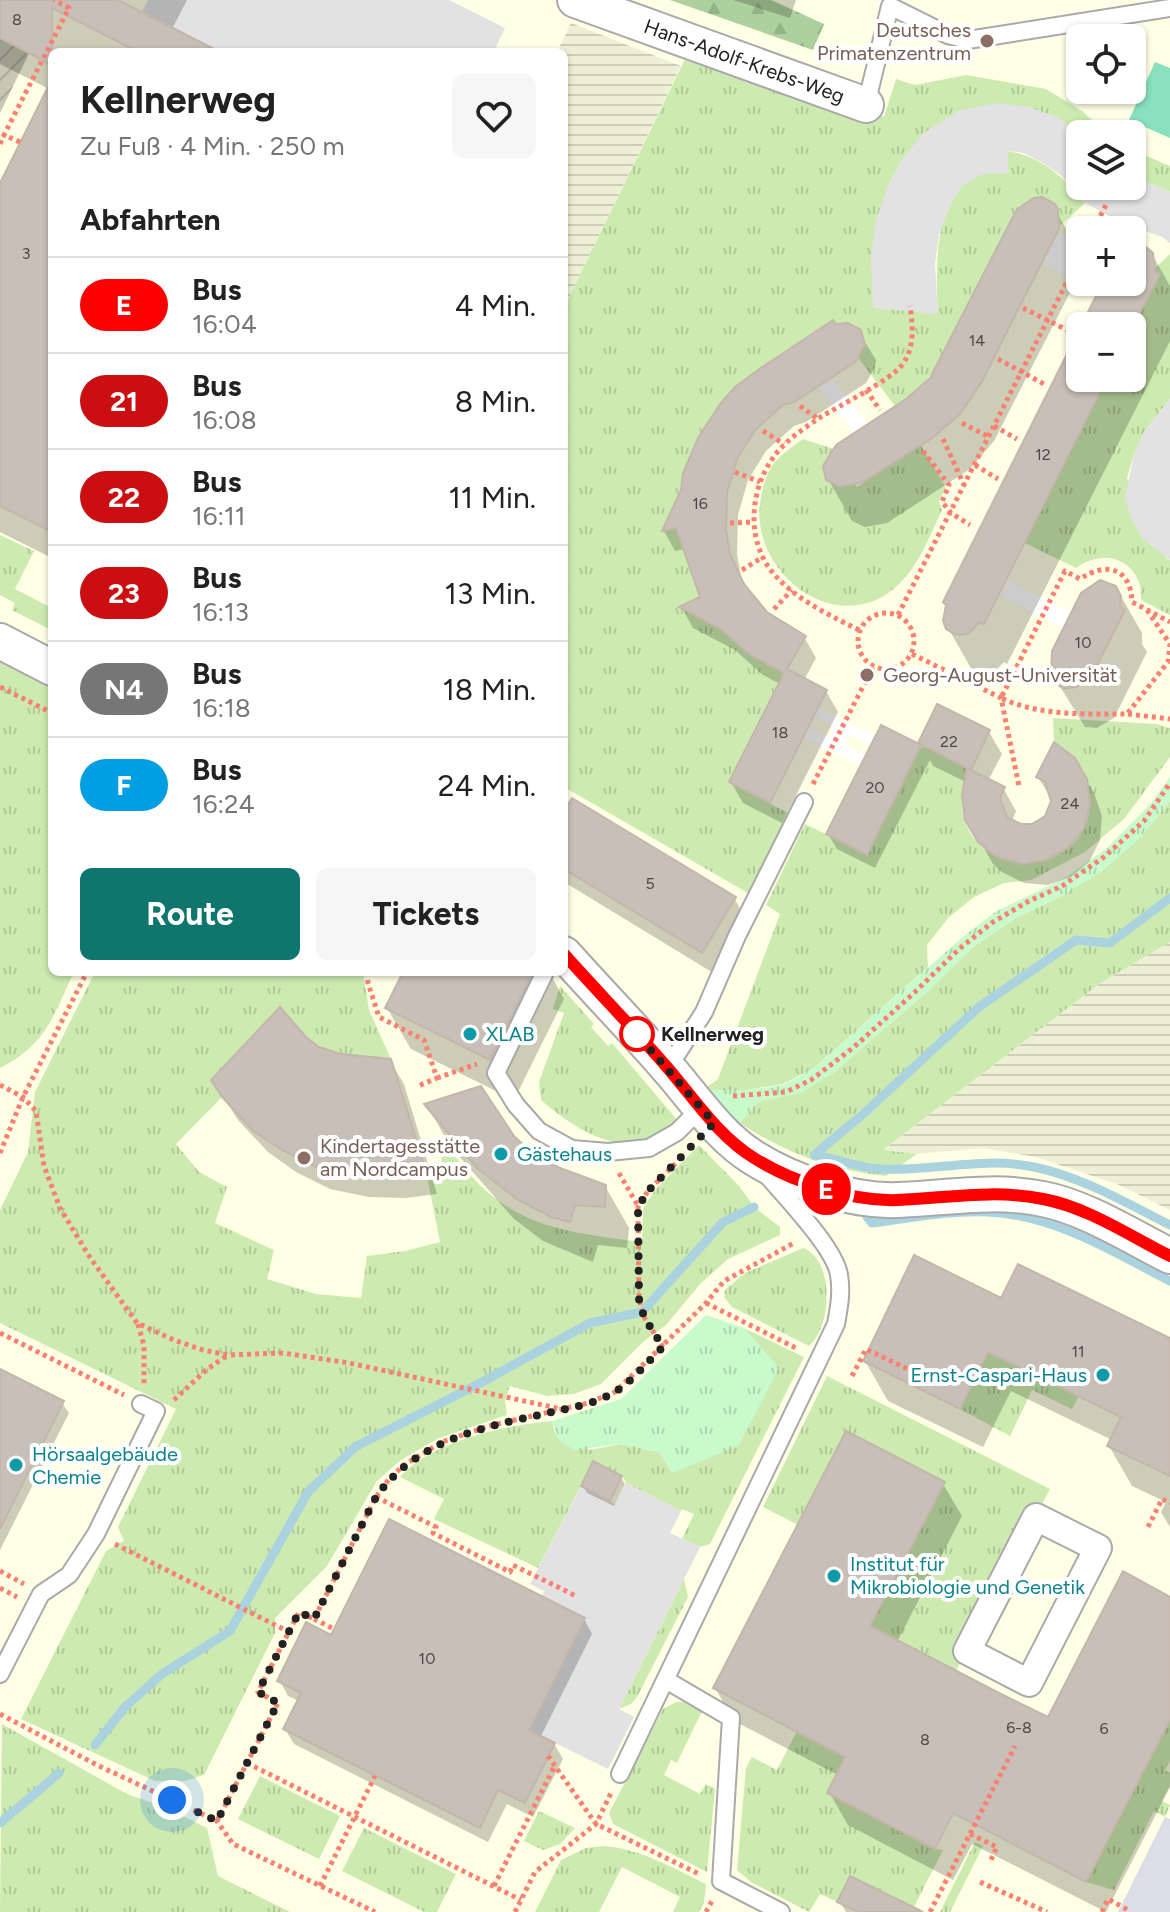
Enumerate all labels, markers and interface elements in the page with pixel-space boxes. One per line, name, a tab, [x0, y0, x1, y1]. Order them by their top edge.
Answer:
house number: 8	[12, 10, 22, 29]
street label: Hans-Adolf-Krebs-Weg	[641, 14, 848, 108]
place label: Deutsches Primatenzentrum	[817, 18, 971, 65]
map controls	[1066, 24, 1146, 392]
button: locate	[1066, 24, 1146, 104]
marker: Deutsches Primatenzentrum	[978, 32, 996, 50]
button: heart	[452, 74, 536, 158]
text: Kellnerweg	[80, 77, 276, 123]
button: layers	[1066, 120, 1146, 200]
text: Zu Fuß · 4 Min. · 250 m	[80, 130, 345, 162]
text: Abfahrten	[80, 201, 221, 238]
button: +	[1066, 216, 1146, 296]
house number: 3	[22, 244, 30, 263]
text: Bus	[192, 271, 241, 308]
text: 4 Min.	[455, 287, 536, 324]
text: E	[116, 288, 132, 322]
text: 16:04	[192, 308, 257, 340]
button: −	[1066, 312, 1146, 392]
house number: 14	[969, 331, 985, 350]
text: Bus	[192, 367, 241, 404]
text: 8 Min.	[455, 383, 536, 420]
text: 21	[110, 384, 138, 418]
text: 16:08	[192, 404, 257, 436]
house number: 12	[1035, 445, 1051, 464]
text: Bus	[192, 463, 241, 500]
text: 11 Min.	[448, 479, 536, 516]
text: 22	[108, 480, 140, 514]
house number: 16	[692, 494, 708, 513]
text: 16:11	[192, 500, 246, 532]
text: Bus	[192, 559, 241, 596]
text: 13 Min.	[445, 575, 536, 612]
text: 23	[108, 576, 140, 610]
text: 16:13	[192, 596, 249, 628]
house number: 10	[1075, 633, 1091, 652]
text: Bus	[192, 655, 241, 692]
place label: Georg-August-Universität	[883, 663, 1117, 687]
marker: Georg-August-Universität	[858, 666, 876, 684]
text: 18 Min.	[442, 671, 536, 708]
text: N4	[104, 672, 144, 706]
text: 16:18	[192, 692, 251, 724]
house number: 18	[772, 723, 788, 742]
house number: 22	[940, 732, 958, 751]
text: Bus	[192, 751, 241, 788]
text: 24 Min.	[438, 767, 536, 804]
text: F	[116, 768, 132, 802]
house number: 20	[865, 778, 885, 797]
text: 16:24	[192, 788, 255, 820]
house number: 24	[1061, 794, 1079, 813]
button: Route	[80, 868, 300, 960]
button: Tickets	[316, 868, 536, 960]
house number: 5	[645, 874, 655, 893]
marker: Kellnerweg	[620, 1017, 654, 1051]
place label: XLAB	[486, 1022, 534, 1046]
place label: Kellnerweg	[661, 1022, 764, 1046]
marker: XLAB	[461, 1025, 479, 1043]
place label: Kindertagesstätte am Nordcampus	[320, 1134, 480, 1181]
place label: Gästehaus	[517, 1142, 612, 1166]
marker: Gästehaus	[492, 1145, 510, 1163]
marker: Kindertagesstätte am Nordcampus	[295, 1149, 313, 1167]
line badge: E	[800, 1163, 852, 1215]
text: E	[818, 1172, 834, 1206]
house number: 11	[1071, 1342, 1085, 1361]
place label: Ernst-Caspari-Haus	[911, 1363, 1087, 1387]
marker: Ernst-Caspari-Haus	[1094, 1366, 1112, 1384]
place label: Hörsaalgebäude Chemie	[32, 1442, 178, 1489]
marker: Hörsaalgebäude Chemie	[7, 1456, 25, 1474]
place label: Institut für Mikrobiologie und Genetik	[850, 1552, 1085, 1599]
marker: Institut für Mikrobiologie und Genetik	[825, 1567, 843, 1585]
house number: 10	[419, 1649, 435, 1668]
house number: 6-8	[1006, 1718, 1032, 1737]
house number: 6	[1099, 1719, 1109, 1738]
house number: 8	[920, 1730, 930, 1749]
your location	[152, 1780, 192, 1820]

